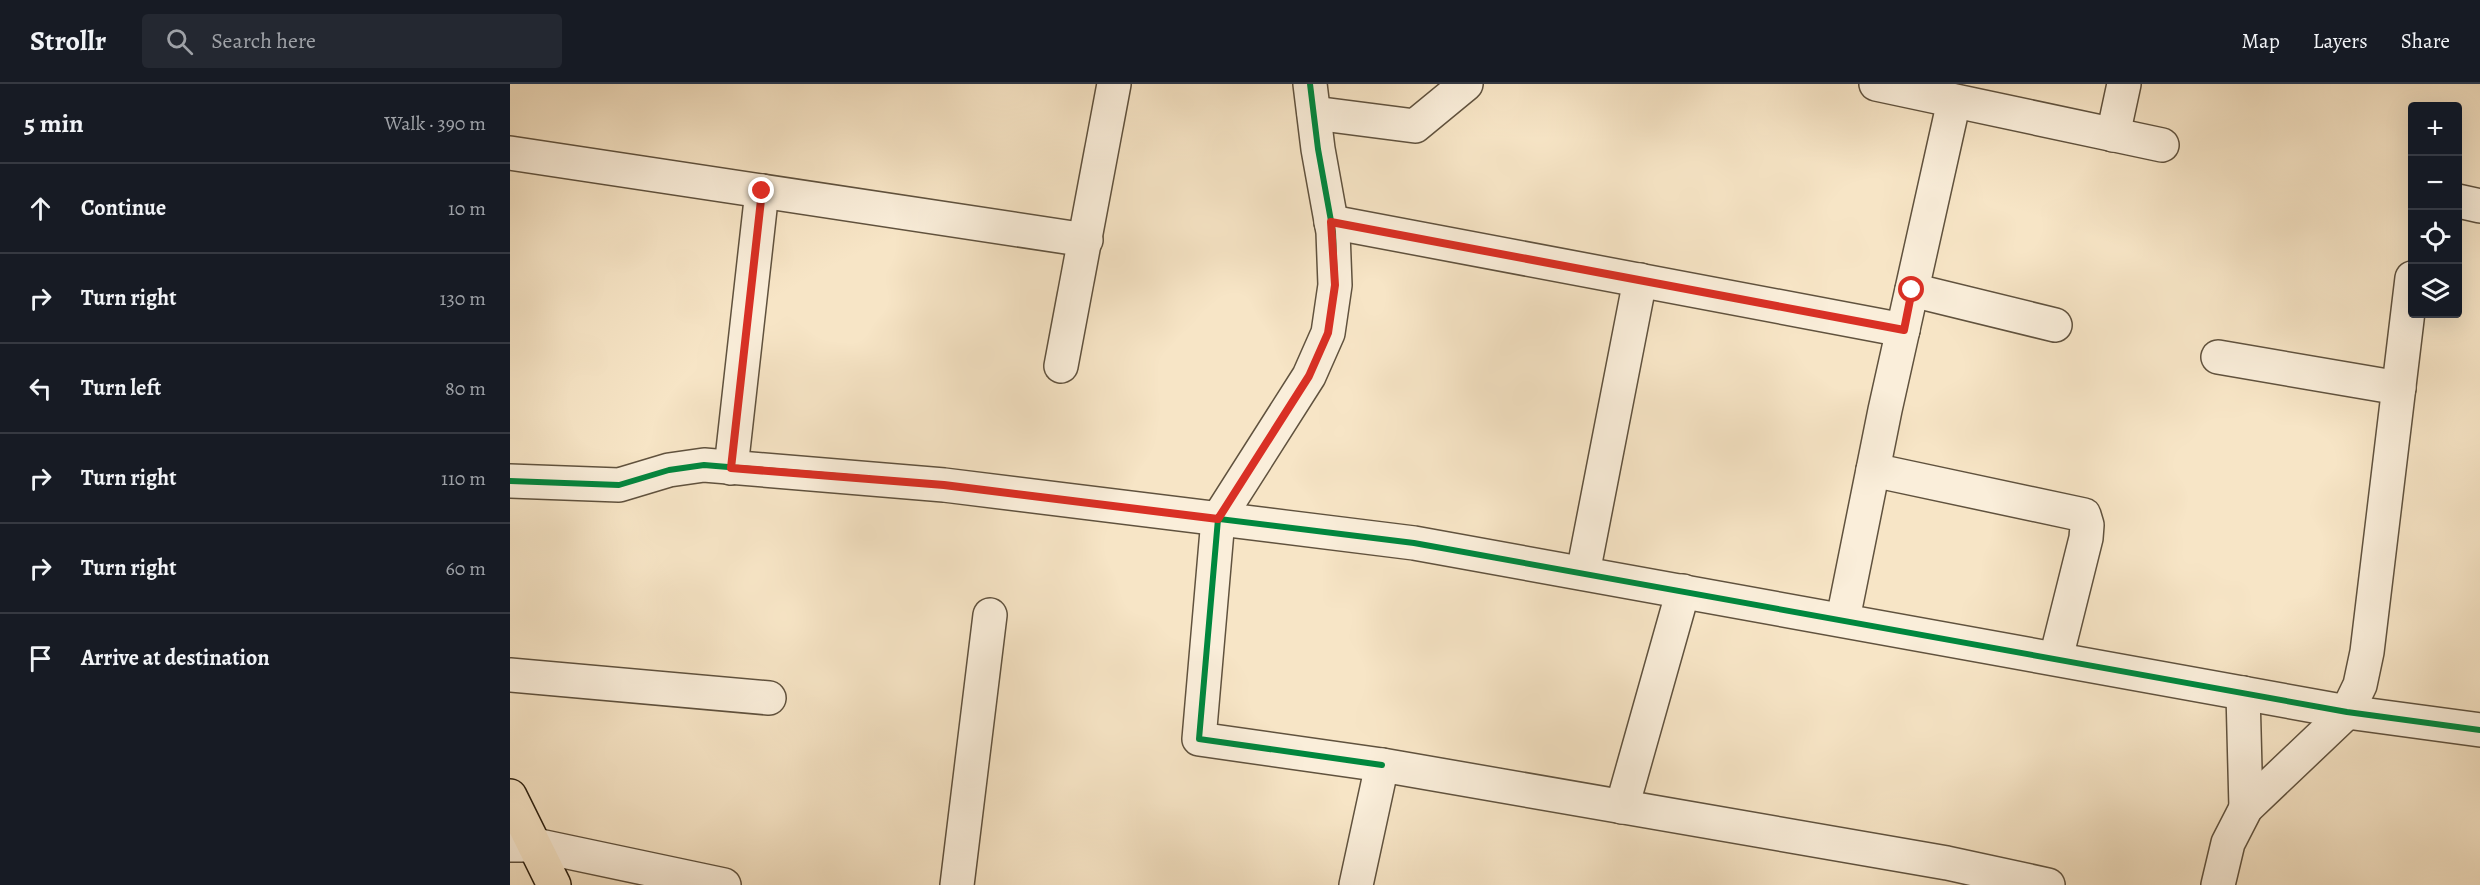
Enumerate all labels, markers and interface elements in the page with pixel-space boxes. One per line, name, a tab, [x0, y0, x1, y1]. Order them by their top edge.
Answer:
search box	[142, 14, 562, 68]
text: Strollr	[30, 22, 106, 60]
icon: search	[163, 25, 196, 58]
text: Search here	[211, 26, 316, 56]
text: Map	[2241, 27, 2280, 55]
text: Layers	[2313, 27, 2368, 55]
text: Share	[2401, 27, 2450, 55]
map controls	[2408, 102, 2462, 318]
button: +	[2408, 102, 2462, 156]
text: 5 min	[24, 106, 84, 141]
text: Walk · 390 m	[384, 110, 486, 137]
button: −	[2408, 156, 2462, 210]
route end	[748, 177, 774, 203]
icon: ahead	[24, 192, 57, 225]
text: Continue	[81, 193, 166, 223]
text: 10 m	[448, 195, 486, 222]
button: locate	[2408, 210, 2462, 264]
button: layers	[2408, 264, 2462, 318]
route start	[1898, 276, 1924, 302]
icon: right	[24, 282, 57, 315]
text: Turn right	[81, 283, 177, 313]
text: 130 m	[440, 285, 486, 312]
icon: left	[24, 372, 57, 405]
text: Turn left	[81, 373, 161, 403]
text: 80 m	[445, 375, 486, 402]
icon: right	[24, 462, 57, 495]
text: Turn right	[81, 463, 177, 493]
text: 110 m	[441, 465, 486, 492]
icon: right	[24, 552, 57, 585]
text: Turn right	[81, 553, 177, 583]
text: 60 m	[446, 555, 486, 582]
icon: arrive	[24, 642, 57, 675]
text: Arrive at destination	[81, 643, 270, 673]

